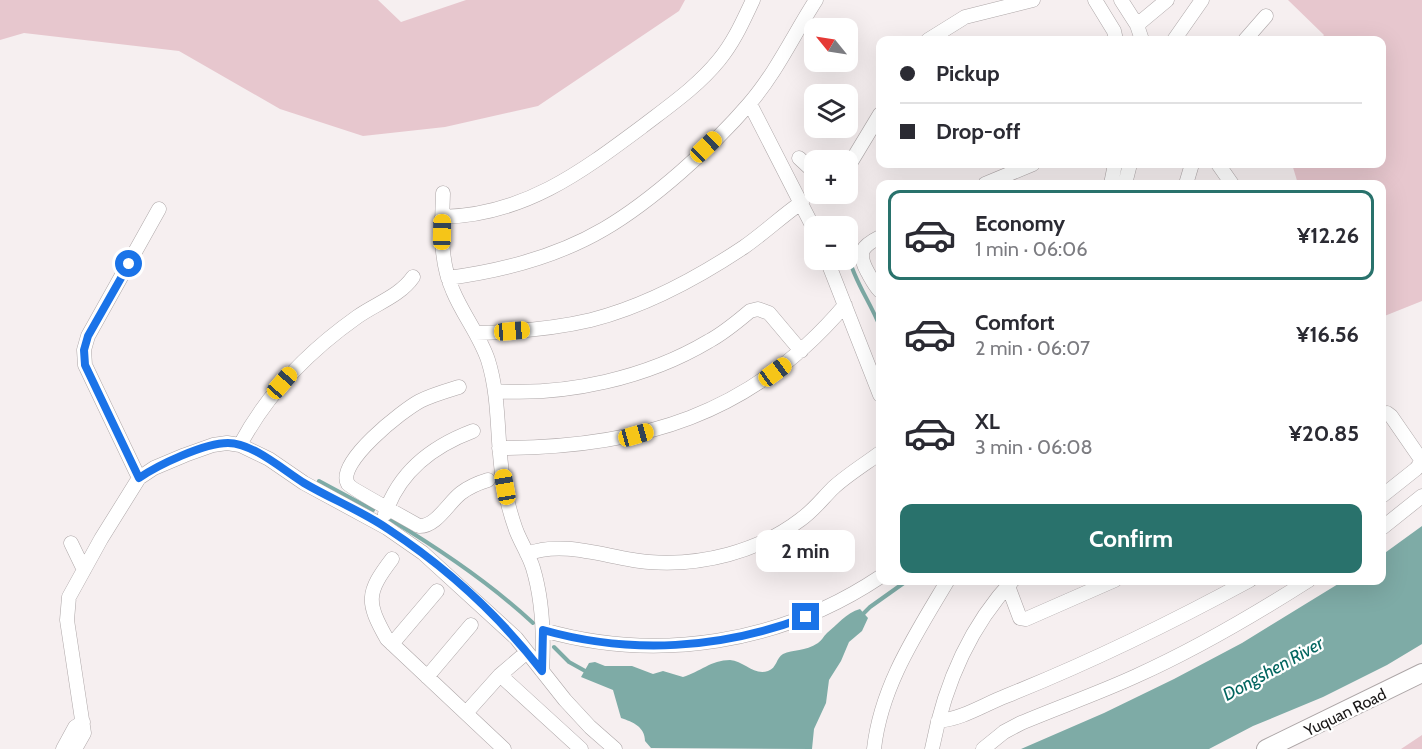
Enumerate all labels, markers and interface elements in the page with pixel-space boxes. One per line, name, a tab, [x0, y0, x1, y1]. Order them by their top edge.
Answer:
north arrow	[804, 18, 858, 72]
map controls	[804, 18, 858, 270]
text: Pickup	[936, 60, 1000, 87]
button: layers	[804, 84, 858, 138]
text: Drop-off	[936, 118, 1020, 145]
car	[687, 128, 725, 166]
button: +	[804, 150, 858, 204]
icon: car	[903, 208, 957, 262]
text: Economy	[975, 210, 1065, 237]
car	[433, 214, 451, 250]
button: −	[804, 216, 858, 270]
text: ¥12.26	[1297, 222, 1359, 249]
text: 1 min · 06:06	[975, 237, 1088, 261]
route start	[115, 250, 142, 277]
icon: car	[903, 307, 957, 361]
text: Comfort	[975, 309, 1054, 336]
car	[493, 320, 531, 342]
text: ¥16.56	[1296, 321, 1359, 348]
text: 2 min · 06:07	[975, 336, 1090, 360]
car	[755, 354, 795, 390]
car	[263, 364, 301, 402]
icon: car	[903, 406, 957, 460]
text: XL	[975, 408, 1000, 435]
text: ¥20.85	[1289, 420, 1359, 447]
car	[616, 421, 656, 449]
text: 3 min · 06:08	[975, 435, 1093, 459]
car	[493, 468, 517, 506]
button: Confirm	[900, 504, 1362, 573]
callout: 2 min	[756, 530, 856, 572]
text: 2 min	[781, 539, 830, 563]
route end	[792, 603, 819, 630]
water label: Dongshen River	[1219, 632, 1328, 706]
street label: Yuquan Road	[1300, 684, 1389, 741]

